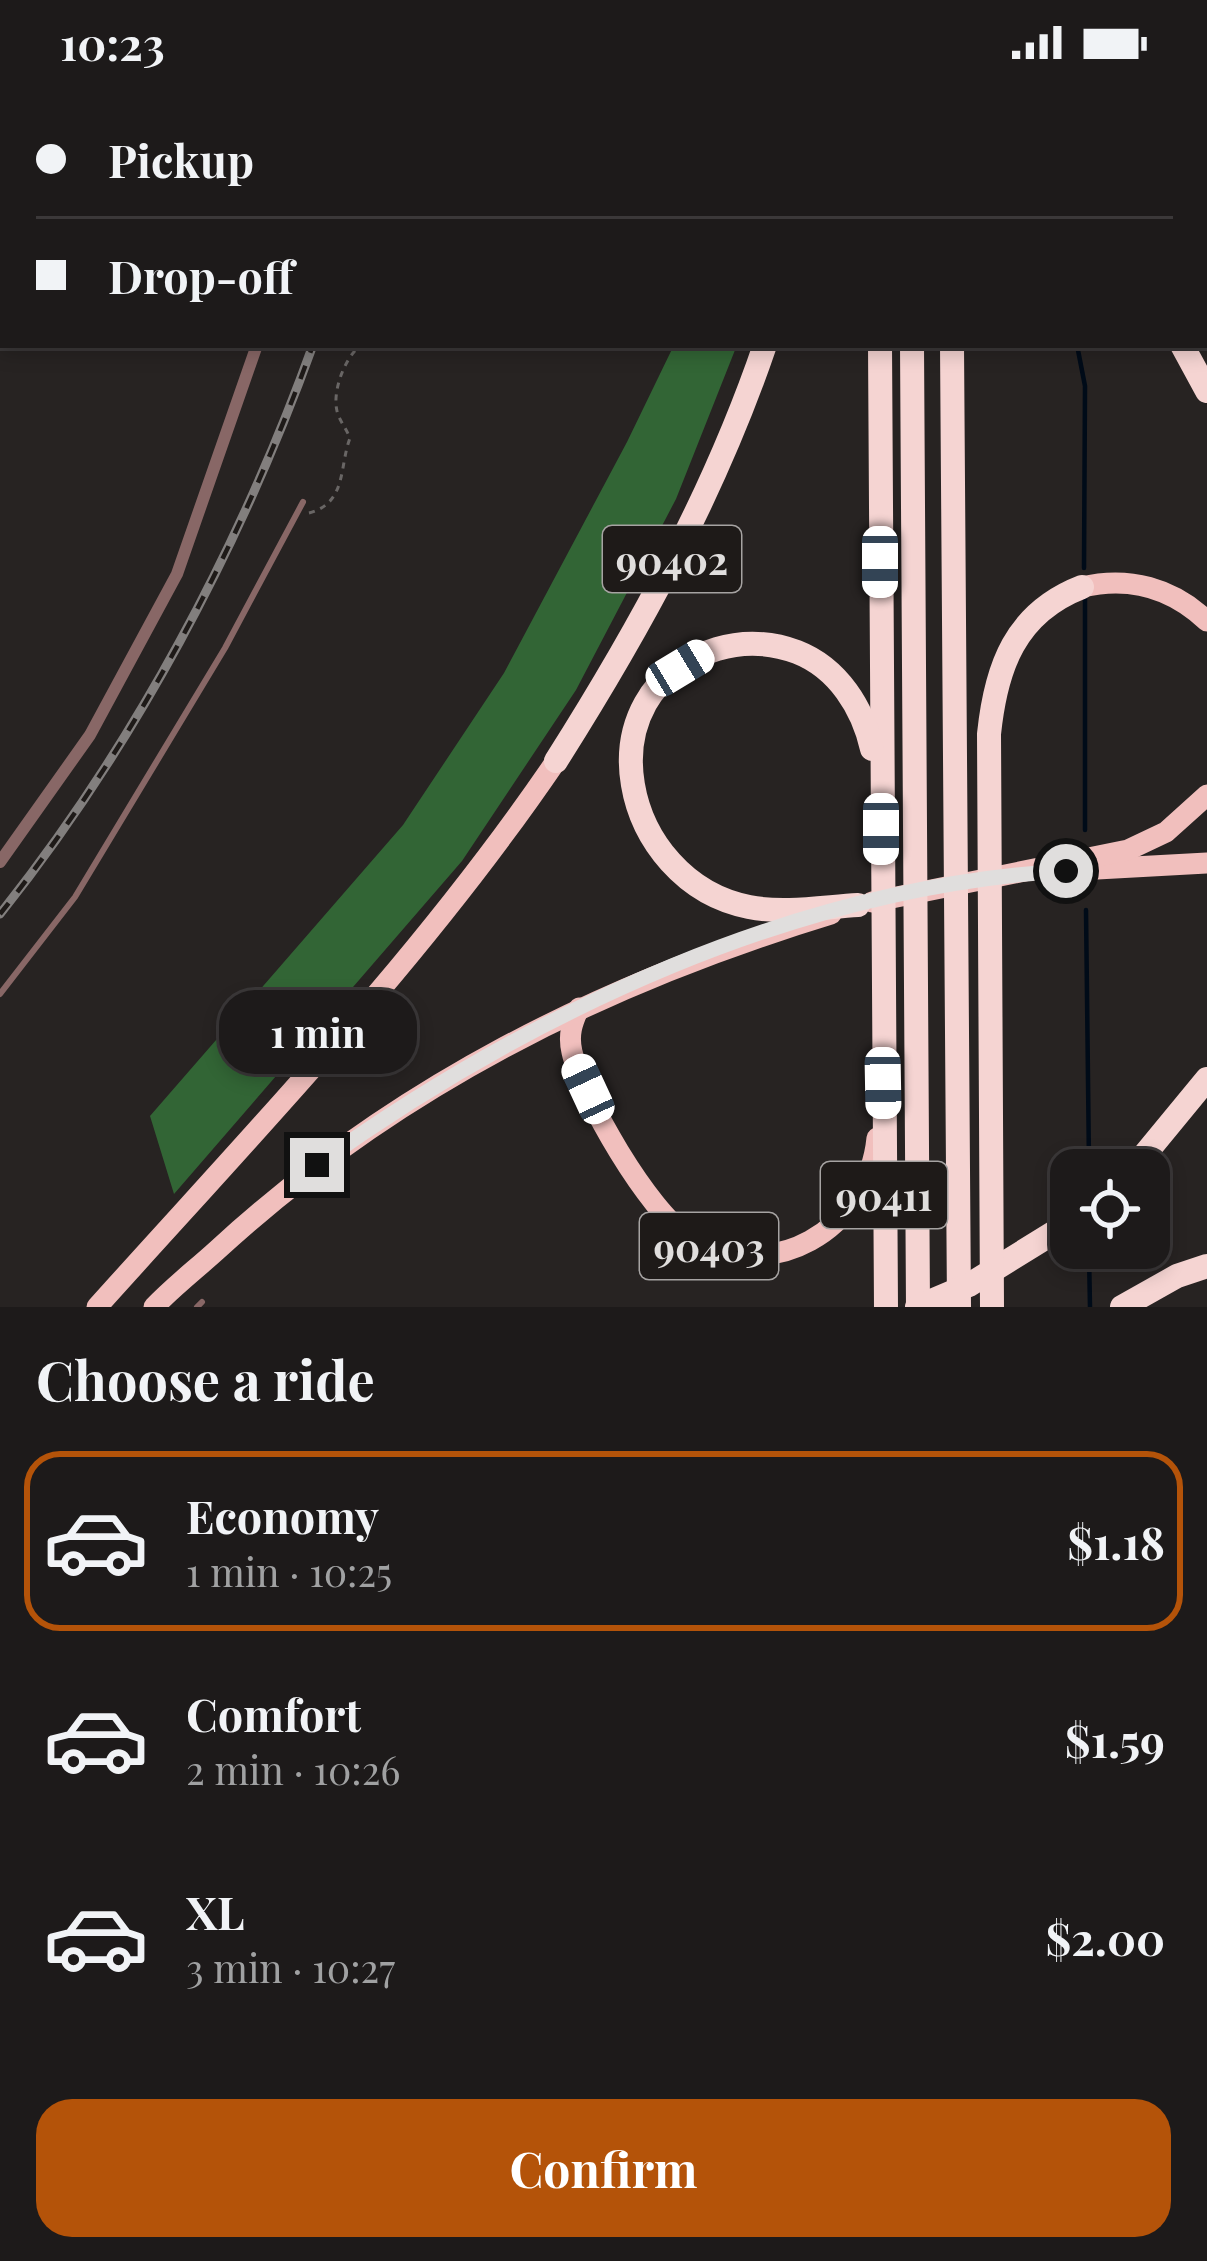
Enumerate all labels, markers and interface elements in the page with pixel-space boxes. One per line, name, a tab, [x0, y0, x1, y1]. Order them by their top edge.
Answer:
text: 10:23	[60, 12, 165, 72]
text: Pickup	[108, 129, 254, 189]
text: Drop-off	[108, 245, 294, 305]
road number: 90402	[603, 526, 741, 592]
car	[862, 526, 898, 598]
car	[640, 634, 720, 702]
car	[863, 793, 899, 865]
route start	[1039, 844, 1093, 898]
callout: 1 min	[218, 991, 416, 1075]
text: 1 min	[270, 1006, 366, 1058]
car	[864, 1047, 902, 1119]
car	[556, 1049, 620, 1129]
route end	[290, 1138, 344, 1192]
map controls	[1050, 1149, 1170, 1269]
button: locate	[1050, 1149, 1170, 1269]
road number: 90411	[821, 1162, 947, 1228]
road number: 90403	[640, 1213, 778, 1279]
text: Choose a ride	[36, 1343, 375, 1415]
text: Economy	[186, 1485, 379, 1545]
icon: car	[42, 1487, 150, 1595]
text: $1.18	[1067, 1511, 1165, 1571]
text: 1 min · 10:25	[186, 1545, 392, 1597]
text: Comfort	[186, 1683, 361, 1743]
icon: car	[42, 1685, 150, 1793]
text: $1.59	[1065, 1709, 1165, 1769]
text: 2 min · 10:26	[186, 1743, 401, 1795]
text: XL	[186, 1881, 245, 1941]
icon: car	[42, 1883, 150, 1991]
text: $2.00	[1045, 1907, 1165, 1967]
text: 3 min · 10:27	[186, 1941, 395, 1993]
button: Confirm	[36, 2099, 1171, 2237]

